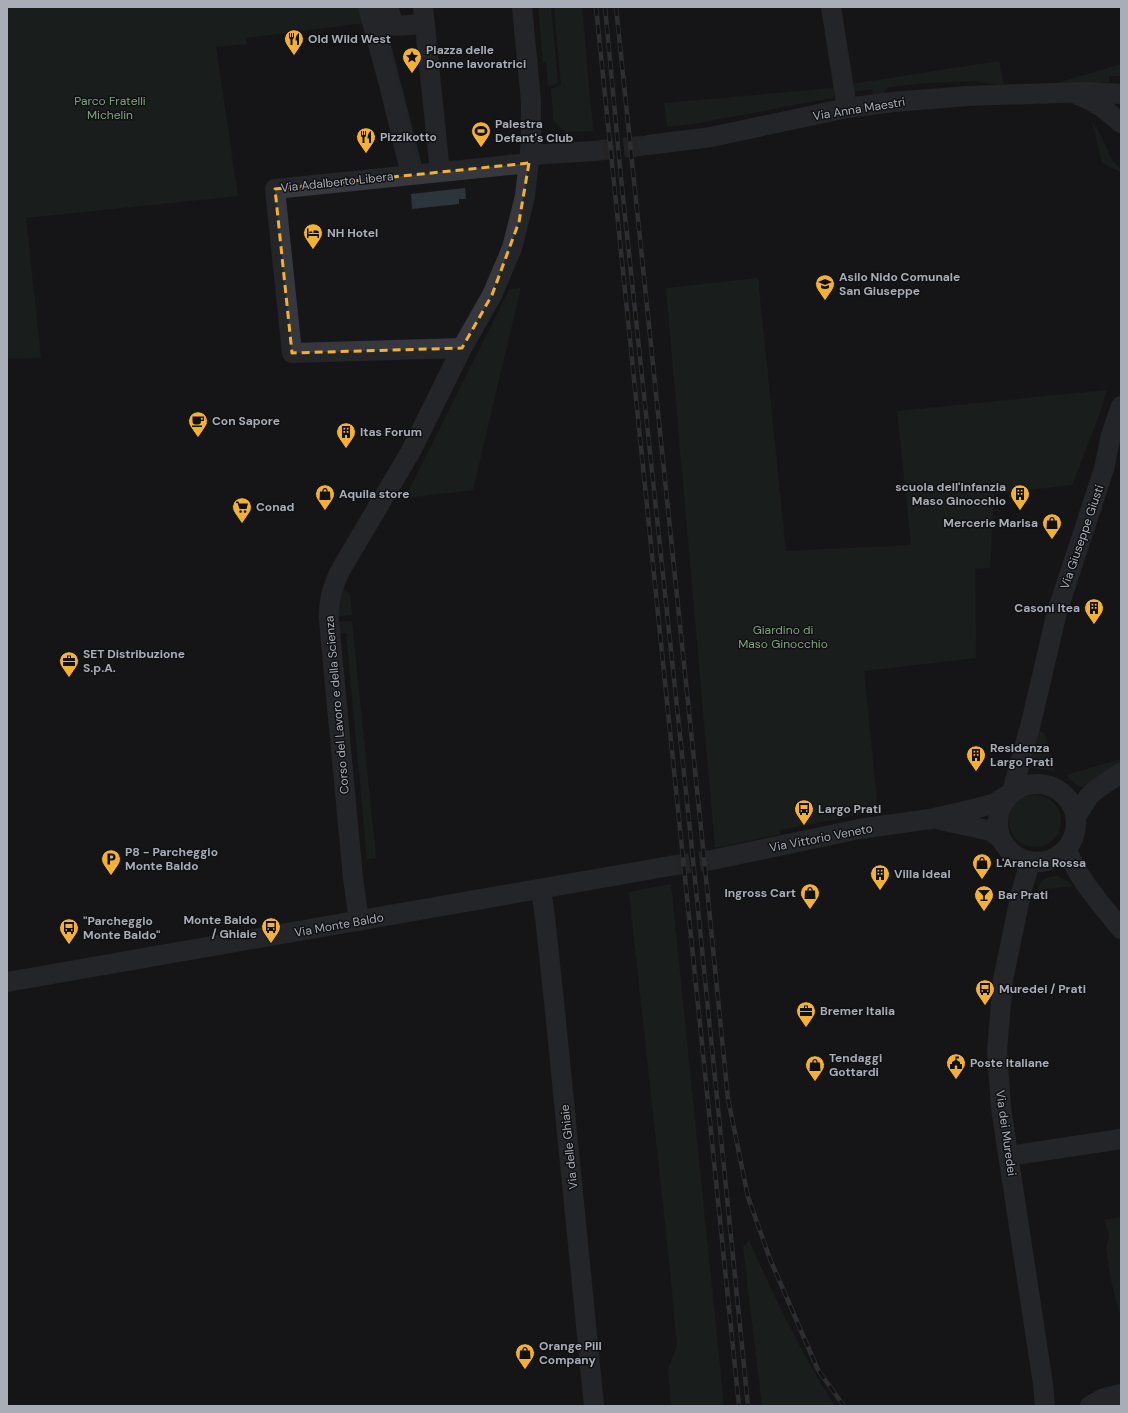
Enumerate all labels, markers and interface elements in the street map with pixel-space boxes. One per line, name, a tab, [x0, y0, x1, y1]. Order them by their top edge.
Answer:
restaurant icon: Old Wild West	[283, 28, 305, 56]
place label: Old Wild West	[308, 31, 391, 47]
place label: Piazza delle Donne lavoratrici	[426, 42, 526, 72]
place icon: Piazza delle Donne lavoratrici	[401, 46, 423, 74]
park label: Parco Fratelli Michelin	[74, 93, 146, 123]
street label: Via Anna Maestri	[812, 94, 906, 124]
place label: Palestra Defant's Club	[495, 116, 574, 146]
sports icon: Palestra Defant's Club	[470, 120, 492, 148]
restaurant icon: Pizzikotto	[355, 126, 377, 154]
place label: Pizzikotto	[380, 129, 437, 145]
street label: Via Adalberto Libera	[280, 168, 394, 196]
hotel icon: NH Hotel	[302, 222, 324, 250]
place label: NH Hotel	[327, 225, 378, 241]
place label: Asilo Nido Comunale San Giuseppe	[839, 269, 960, 299]
school or university icon: Asilo Nido Comunale San Giuseppe	[814, 273, 836, 301]
cafe icon: Con Sapore	[187, 410, 209, 438]
place label: Con Sapore	[212, 413, 280, 429]
building icon: Itas Forum	[335, 421, 357, 449]
place label: Itas Forum	[360, 424, 422, 440]
place label: scuola dell'infanzia Maso Ginocchio	[895, 479, 1006, 509]
street label: Via Giuseppe Giusti	[1057, 482, 1107, 591]
shop icon: Aquila store	[314, 483, 336, 511]
building icon: scuola dell'infanzia Maso Ginocchio	[1009, 483, 1031, 511]
place label: Aquila store	[339, 486, 409, 502]
supermarket icon: Conad	[231, 496, 253, 524]
place label: Conad	[256, 499, 295, 515]
shop icon: Mercerie Marisa	[1041, 512, 1063, 540]
place label: Mercerie Marisa	[943, 515, 1038, 531]
building icon: Casoni Itea	[1083, 597, 1105, 625]
place label: Casoni Itea	[1014, 600, 1080, 616]
street label: Corso del Lavoro e della Scienza	[321, 615, 353, 795]
park label: Giardino di Maso Ginocchio	[738, 622, 828, 652]
place label: SET Distribuzione S.p.A.	[83, 646, 185, 676]
office icon: SET Distribuzione S.p.A.	[58, 650, 80, 678]
place label: Residenza Largo Prati	[990, 740, 1053, 770]
building icon: Residenza Largo Prati	[965, 744, 987, 772]
bus stop icon: Largo Prati	[793, 798, 815, 826]
place label: Largo Prati	[818, 801, 881, 817]
street label: Via Vittorio Veneto	[768, 820, 874, 856]
place label: P8 - Parcheggio Monte Baldo	[125, 844, 218, 874]
parking icon: P8 - Parcheggio Monte Baldo	[100, 848, 122, 876]
shop icon: L'Arancia Rossa	[971, 852, 993, 880]
place label: L'Arancia Rossa	[996, 855, 1086, 871]
building icon: Villa Ideal	[869, 863, 891, 891]
place label: Villa Ideal	[894, 866, 951, 882]
shop icon: Ingross Cart	[799, 882, 821, 910]
bar icon: Bar Prati	[973, 884, 995, 912]
place label: Ingross Cart	[724, 885, 796, 901]
place label: Bar Prati	[998, 887, 1048, 903]
street label: Via Monte Baldo	[293, 909, 385, 941]
place label: Monte Baldo / Ghiaie	[183, 912, 257, 942]
place label: "Parcheggio Monte Baldo"	[83, 913, 160, 943]
bus stop icon: Monte Baldo / Ghiaie	[260, 916, 282, 944]
bus stop icon: "Parcheggio Monte Baldo"	[58, 917, 80, 945]
bus stop icon: Muredei / Prati	[974, 978, 996, 1006]
place label: Muredei / Prati	[999, 981, 1086, 997]
office icon: Bremer Italia	[795, 1000, 817, 1028]
place label: Bremer Italia	[820, 1003, 895, 1019]
place label: Tendaggi Gottardi	[829, 1050, 882, 1080]
public building icon: Poste Italiane	[945, 1052, 967, 1080]
shop icon: Tendaggi Gottardi	[804, 1054, 826, 1082]
place label: Poste Italiane	[970, 1055, 1049, 1071]
street label: Via dei Muredei	[992, 1089, 1020, 1177]
street label: Via delle Ghiaie	[557, 1104, 581, 1190]
place label: Orange Pill Company	[539, 1338, 602, 1368]
shop icon: Orange Pill Company	[514, 1342, 536, 1370]

